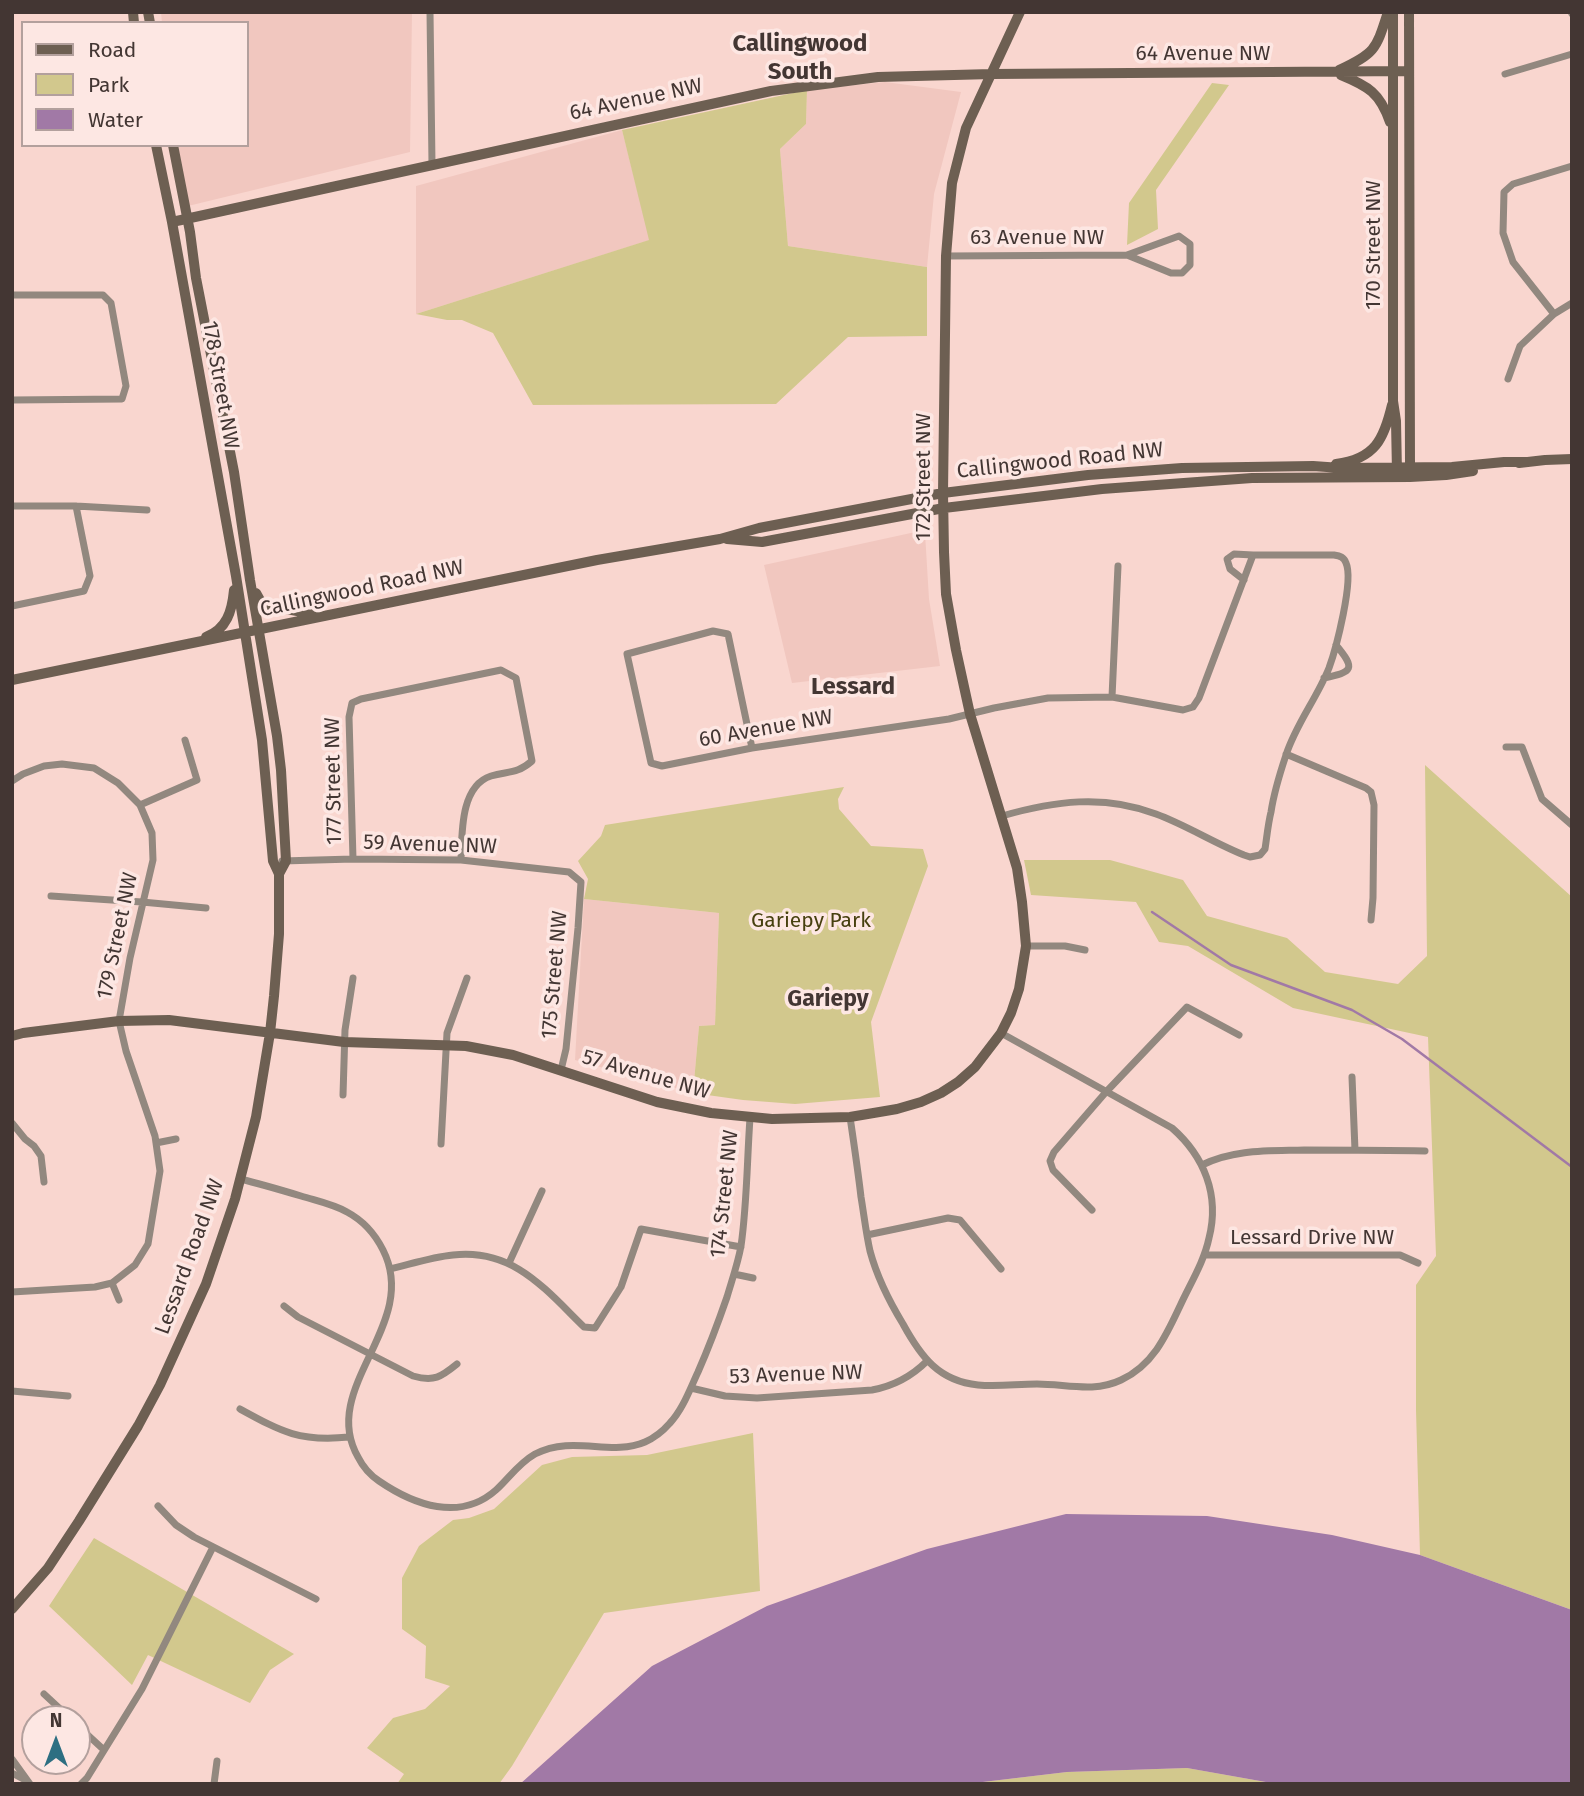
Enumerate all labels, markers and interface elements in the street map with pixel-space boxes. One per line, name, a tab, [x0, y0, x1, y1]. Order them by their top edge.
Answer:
legend	[21, 21, 248, 147]
district label: Callingwood South	[733, 30, 867, 86]
text: Road	[88, 37, 136, 63]
street label: 64 Avenue NW	[1136, 41, 1270, 67]
text: Park	[88, 72, 129, 98]
street label: 64 Avenue NW	[567, 74, 705, 126]
text: Water	[88, 107, 143, 133]
street label: 170 Street NW	[1361, 180, 1387, 310]
street label: 63 Avenue NW	[970, 225, 1104, 251]
street label: 178 Street NW	[196, 319, 244, 451]
street label: 172 Street NW	[911, 413, 937, 541]
street label: Callingwood Road NW	[955, 438, 1165, 484]
street label: Callingwood Road NW	[258, 555, 466, 623]
district label: Lessard	[811, 673, 895, 701]
street label: 60 Avenue NW	[697, 705, 835, 753]
street label: 177 Street NW	[320, 717, 348, 845]
street label: 59 Avenue NW	[363, 830, 497, 860]
street label: 179 Street NW	[92, 870, 144, 1002]
park label: Gariepy Park	[751, 908, 871, 934]
street label: 175 Street NW	[537, 910, 573, 1040]
district label: Gariepy	[787, 986, 869, 1014]
street label: 57 Avenue NW	[579, 1045, 713, 1105]
street label: 174 Street NW	[706, 1129, 744, 1259]
street label: Lessard Road NW	[150, 1176, 230, 1338]
street label: Lessard Drive NW	[1230, 1225, 1394, 1251]
street label: 53 Avenue NW	[729, 1360, 863, 1390]
north arrow	[21, 1705, 91, 1775]
text: N	[50, 1709, 62, 1732]

